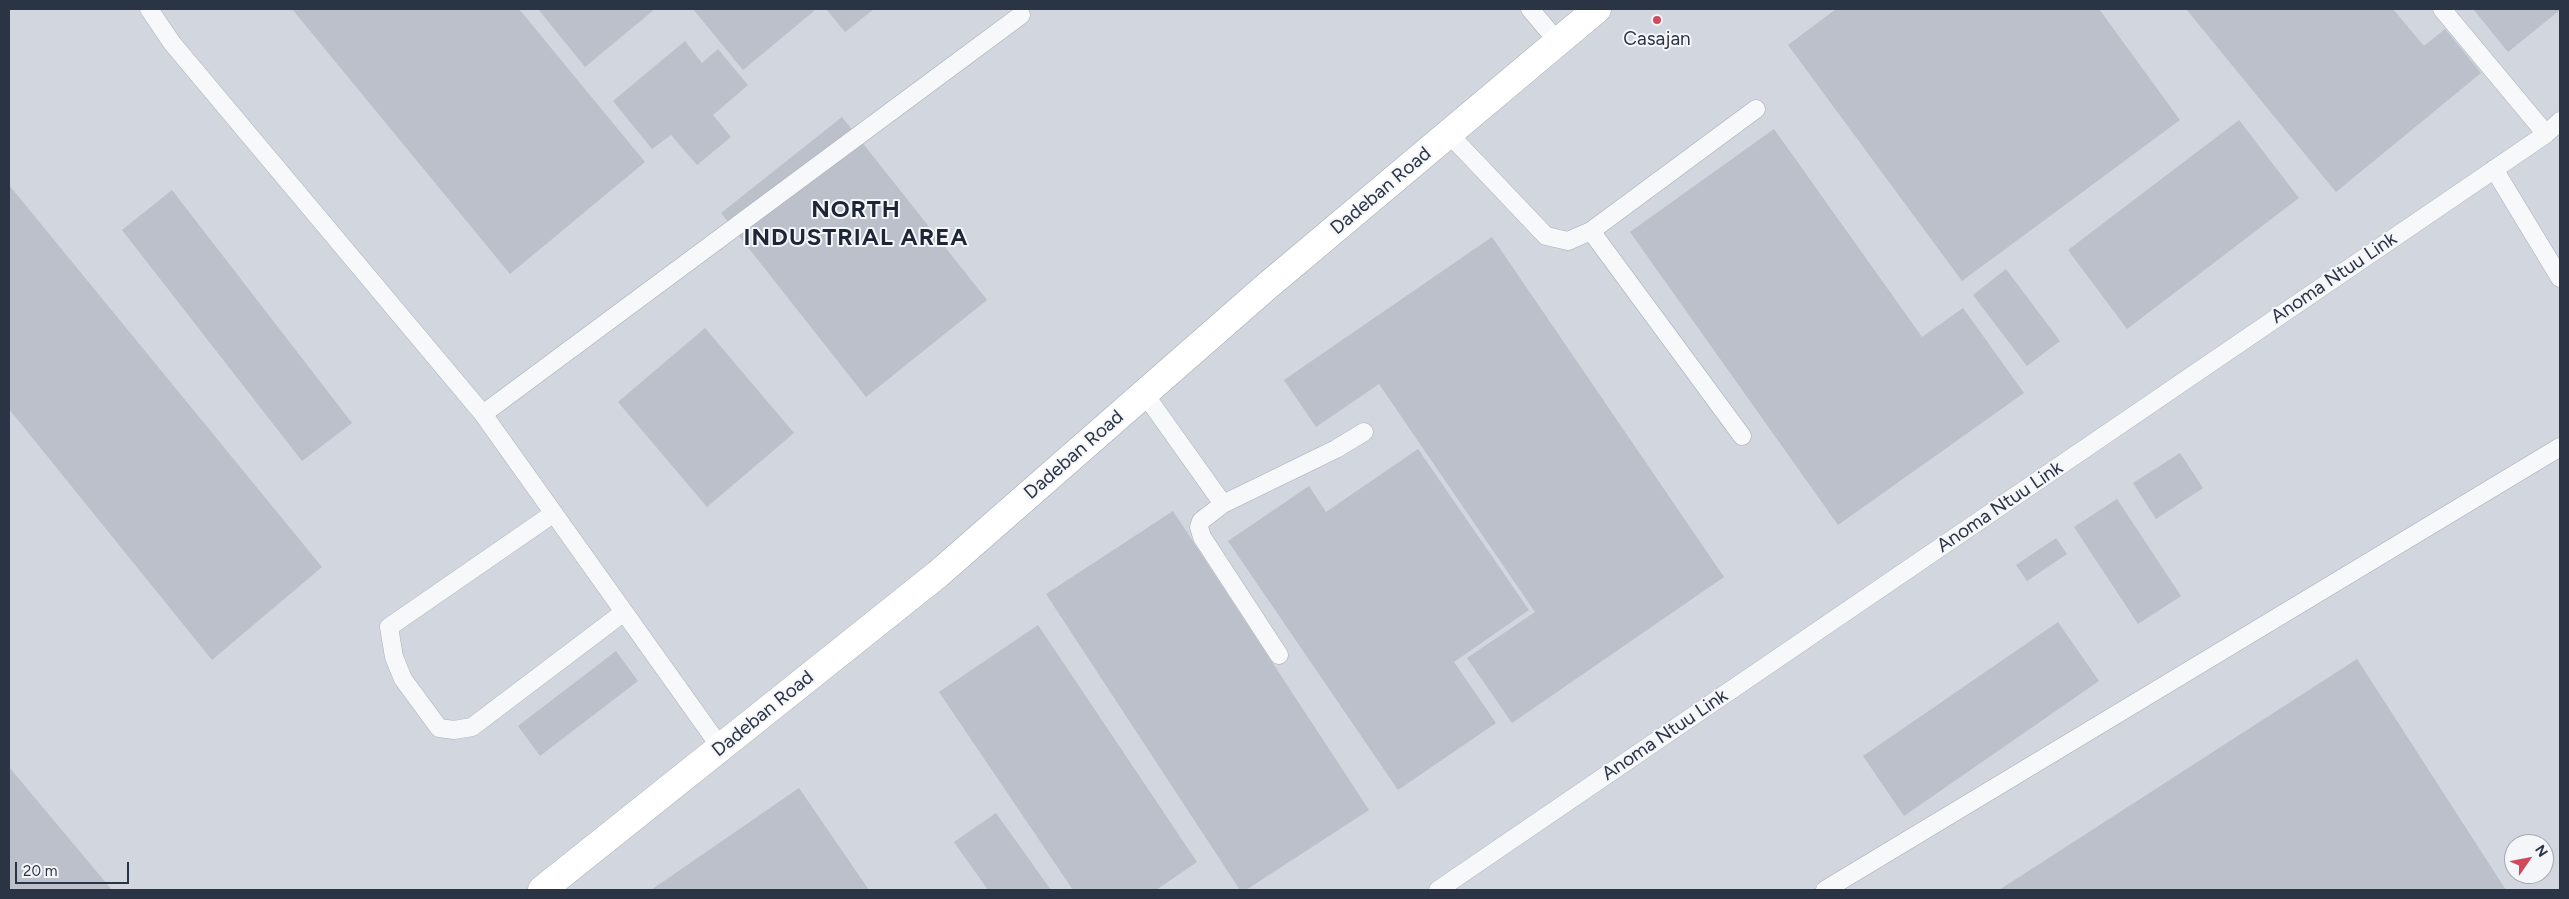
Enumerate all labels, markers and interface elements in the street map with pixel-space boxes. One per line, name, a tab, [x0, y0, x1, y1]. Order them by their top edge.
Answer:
marker: Casajan	[1651, 14, 1663, 26]
place label: Casajan	[1623, 28, 1691, 50]
street label: Dadeban Road	[1326, 142, 1436, 240]
district label: NORTH INDUSTRIAL AREA	[742, 196, 970, 252]
street label: Anoma Ntuu Link	[2267, 227, 2401, 329]
street label: Dadeban Road	[1020, 406, 1128, 504]
street label: Anoma Ntuu Link	[1933, 456, 2067, 558]
street label: Dadeban Road	[708, 666, 818, 762]
street label: Anoma Ntuu Link	[1598, 684, 1732, 786]
north arrow	[2504, 834, 2554, 884]
text: N	[2531, 842, 2551, 860]
scale bar	[18, 852, 131, 884]
text: 20 m	[23, 862, 57, 880]

